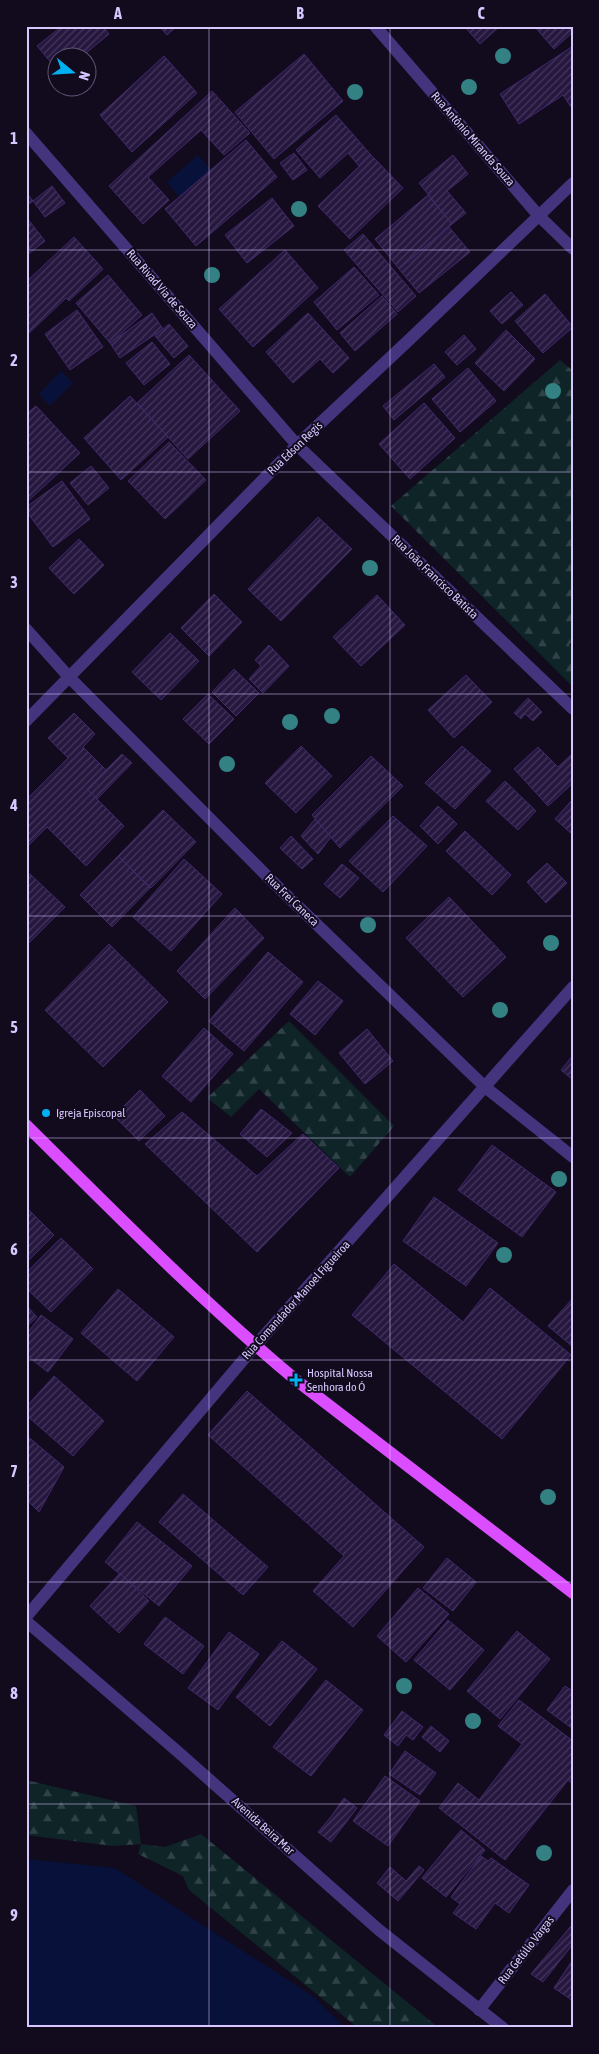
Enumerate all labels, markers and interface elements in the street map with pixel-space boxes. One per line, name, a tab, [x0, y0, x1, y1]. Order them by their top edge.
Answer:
text: A	[113, 4, 122, 22]
text: B	[296, 4, 304, 22]
text: C	[477, 4, 485, 22]
north arrow	[48, 48, 98, 98]
text: N	[75, 70, 93, 82]
street label: Rua Antônio Miranda Souza	[428, 89, 518, 189]
text: 1	[10, 129, 18, 147]
street label: Rua Rivad Via de Souza	[124, 246, 200, 332]
text: 2	[10, 351, 18, 369]
street label: Rua Edson Regis	[265, 418, 325, 478]
street label: Rua João Francisco Batista	[389, 532, 481, 622]
text: 3	[10, 573, 18, 591]
text: 4	[9, 796, 18, 814]
street label: Rua Frei Caneca	[262, 871, 322, 929]
text: 5	[10, 1018, 18, 1036]
place label: Igreja Episcopal	[56, 1106, 126, 1120]
marker: Igreja Episcopal	[40, 1107, 52, 1119]
street label: Rua Comandador Manoel Figueiroa	[239, 1238, 353, 1362]
text: 6	[10, 1240, 18, 1258]
place label: Hospital Nossa Senhora do Ó	[307, 1366, 373, 1394]
marker: Hospital Nossa Senhora do Ó	[289, 1373, 303, 1387]
text: 7	[10, 1462, 18, 1480]
text: 8	[10, 1684, 18, 1702]
street label: Avenida Beira Mar	[229, 1794, 297, 1858]
text: 9	[10, 1906, 18, 1924]
street label: Rua Getúlio Vargas	[495, 1913, 557, 1987]

